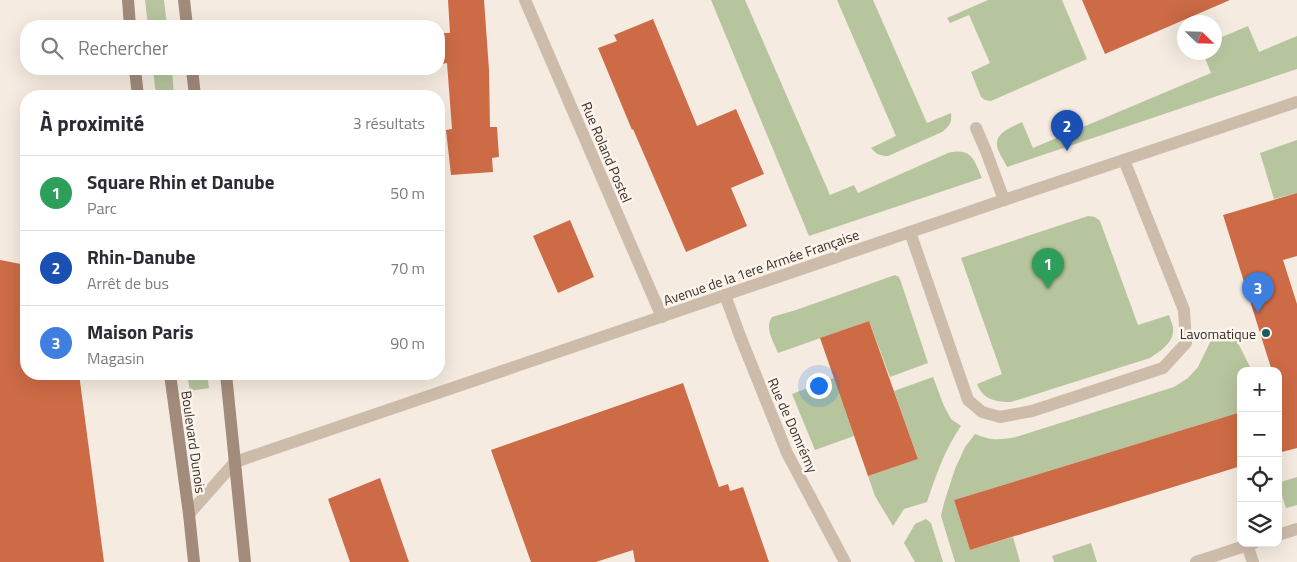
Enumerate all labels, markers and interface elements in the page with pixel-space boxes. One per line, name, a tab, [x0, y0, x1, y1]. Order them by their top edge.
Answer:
north arrow	[1177, 15, 1222, 60]
search box	[20, 20, 445, 75]
text: Rechercher	[78, 33, 168, 62]
icon: search	[38, 34, 66, 62]
street label: Rue Roland Postel	[576, 98, 638, 206]
text: À proximité	[40, 107, 144, 139]
pin: 2	[1051, 110, 1083, 151]
text: 3 résultats	[353, 111, 425, 135]
text: Square Rhin et Danube	[87, 167, 274, 196]
text: 1	[52, 181, 60, 205]
text: 50 m	[390, 181, 425, 205]
text: Parc	[87, 196, 117, 220]
street label: Avenue de la 1ere Armée Française	[660, 224, 862, 310]
text: Rhin-Danube	[87, 242, 195, 271]
pin: 1	[1032, 248, 1064, 289]
text: 2	[52, 256, 60, 280]
text: 70 m	[390, 256, 425, 280]
text: Arrêt de bus	[87, 271, 169, 295]
pin: 3	[1242, 272, 1274, 313]
text: Maison Paris	[87, 317, 193, 346]
place label: Lavomatique	[1180, 323, 1256, 344]
marker: Lavomatique	[1260, 327, 1272, 339]
text: 3	[52, 331, 60, 355]
text: 90 m	[390, 331, 425, 355]
text: Magasin	[87, 346, 144, 370]
map controls	[1237, 367, 1282, 547]
button: +	[1237, 367, 1282, 412]
your location	[806, 373, 832, 399]
street label: Rue de Domrémy	[763, 374, 823, 476]
street label: Boulevard Dunois	[176, 389, 212, 495]
button: −	[1237, 412, 1282, 457]
button: locate	[1237, 457, 1282, 502]
button: layers	[1237, 502, 1282, 547]

